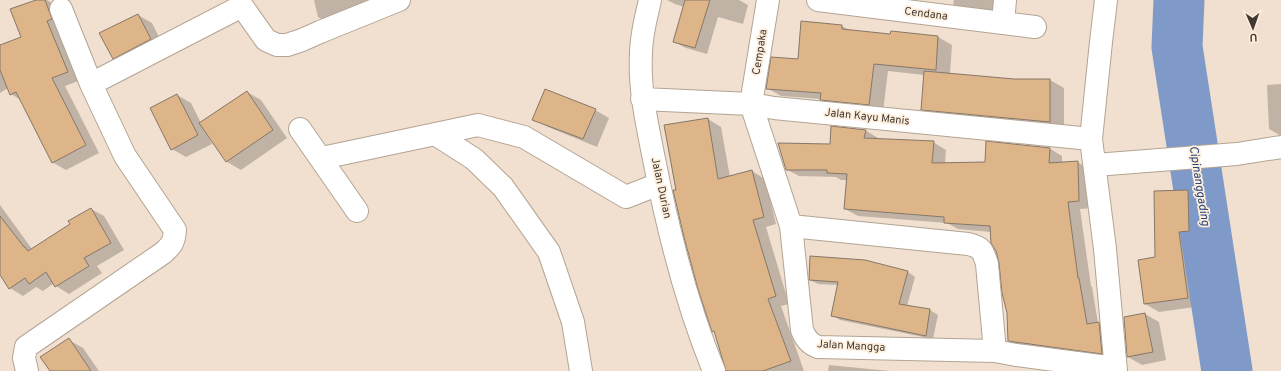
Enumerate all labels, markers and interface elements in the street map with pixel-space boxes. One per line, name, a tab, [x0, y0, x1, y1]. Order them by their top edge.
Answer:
street label: Cendana	[903, 4, 949, 24]
north arrow	[1233, 8, 1273, 48]
street label: Cempaka	[749, 28, 771, 76]
text: U	[1249, 30, 1257, 44]
street label: Jalan Kayu Manis	[824, 106, 910, 128]
water label: Cipinanggading	[1185, 145, 1213, 228]
street label: Jalan Durian	[648, 156, 674, 220]
street label: Jalan Mangga	[816, 337, 886, 355]

